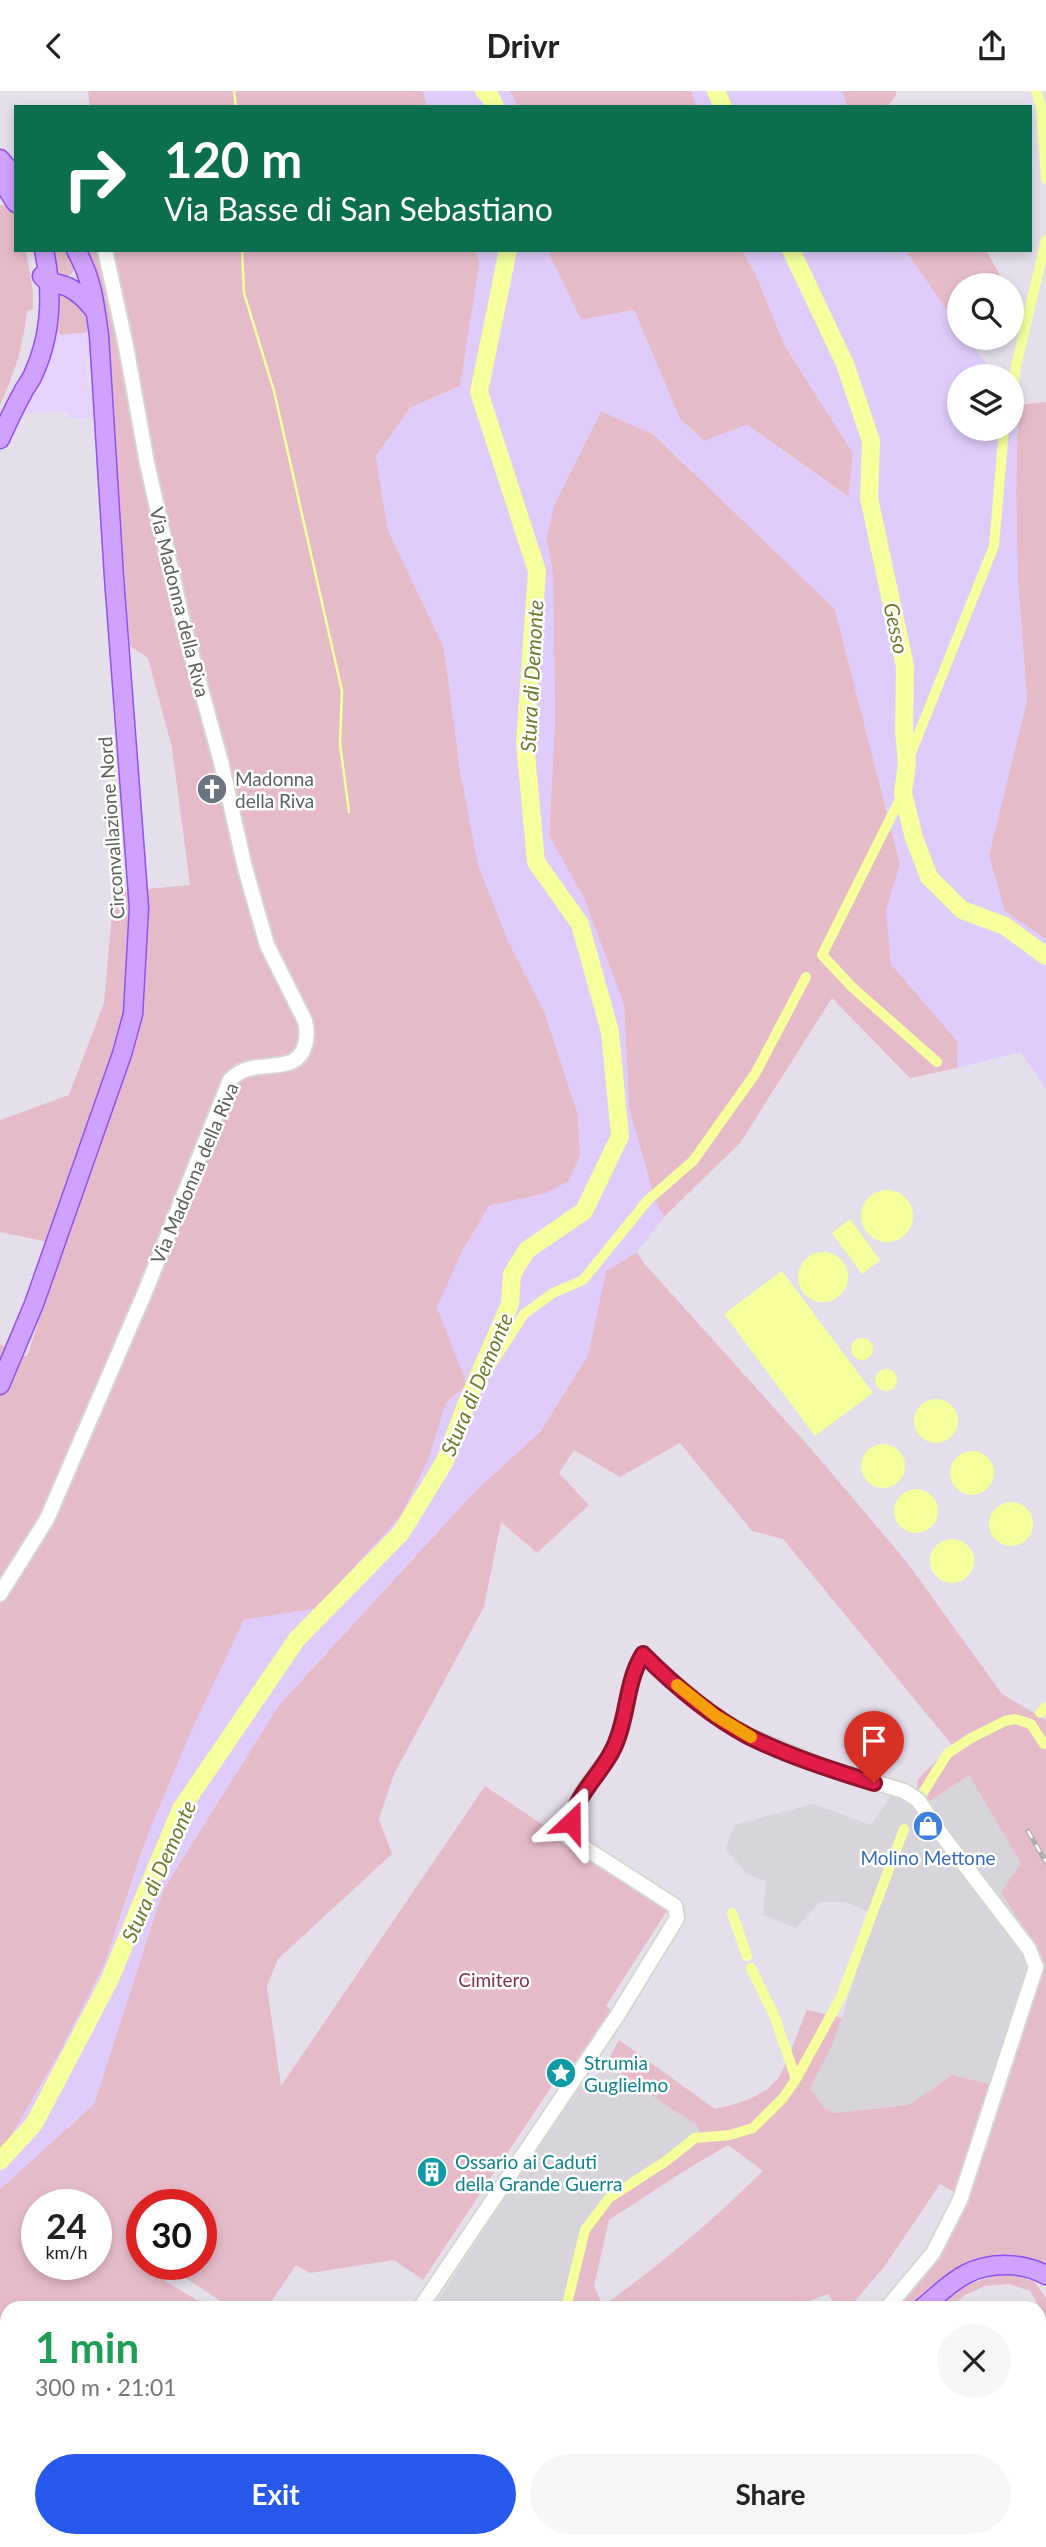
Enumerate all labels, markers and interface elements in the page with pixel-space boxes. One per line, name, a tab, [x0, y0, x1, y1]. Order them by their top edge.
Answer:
text: Drivr	[487, 26, 559, 65]
icon: back	[35, 27, 73, 65]
icon: share	[973, 27, 1011, 65]
text: 120 m	[164, 130, 302, 188]
icon: right	[49, 133, 140, 224]
text: Via Basse di San Sebastiano	[164, 189, 553, 228]
map controls	[947, 273, 1024, 441]
button: search	[947, 273, 1024, 350]
button: layers	[947, 364, 1024, 441]
street label: Via Madonna della Riva	[145, 505, 215, 699]
water label: Stura di Demonte	[515, 599, 547, 753]
water label: Gesso	[879, 600, 915, 656]
street label: Circonvallazione Nord	[93, 736, 129, 920]
place label: Madonna della Riva	[235, 767, 314, 812]
church icon: Madonna della Riva	[195, 772, 229, 806]
street label: Via Madonna della Riva	[145, 1079, 243, 1267]
water label: Stura di Demonte	[435, 1309, 517, 1459]
pin	[844, 1711, 904, 1783]
icon: arrive	[855, 1722, 893, 1760]
position arrow	[534, 1785, 608, 1859]
water label: Stura di Demonte	[116, 1796, 200, 1946]
shop icon: Molino Mettone	[911, 1809, 945, 1843]
place label: Molino Mettone	[860, 1846, 996, 1869]
park label: Cimitero	[458, 1968, 530, 1991]
place label: Strumia Guglielmo	[584, 2051, 668, 2096]
place icon: Strumia Guglielmo	[544, 2056, 578, 2090]
place label: Ossario ai Caduti della Grande Guerra	[455, 2150, 623, 2195]
building icon: Ossario ai Caduti della Grande Guerra	[415, 2155, 449, 2189]
speed limit sign: 30	[126, 2189, 217, 2280]
text: 24	[46, 2204, 87, 2246]
text: km/h	[45, 2241, 88, 2263]
text: 1 min	[35, 2322, 139, 2372]
button: close	[937, 2324, 1011, 2398]
text: 300 m · 21:01	[35, 2373, 177, 2401]
button: Exit	[35, 2454, 516, 2534]
button: Share	[530, 2454, 1011, 2534]

